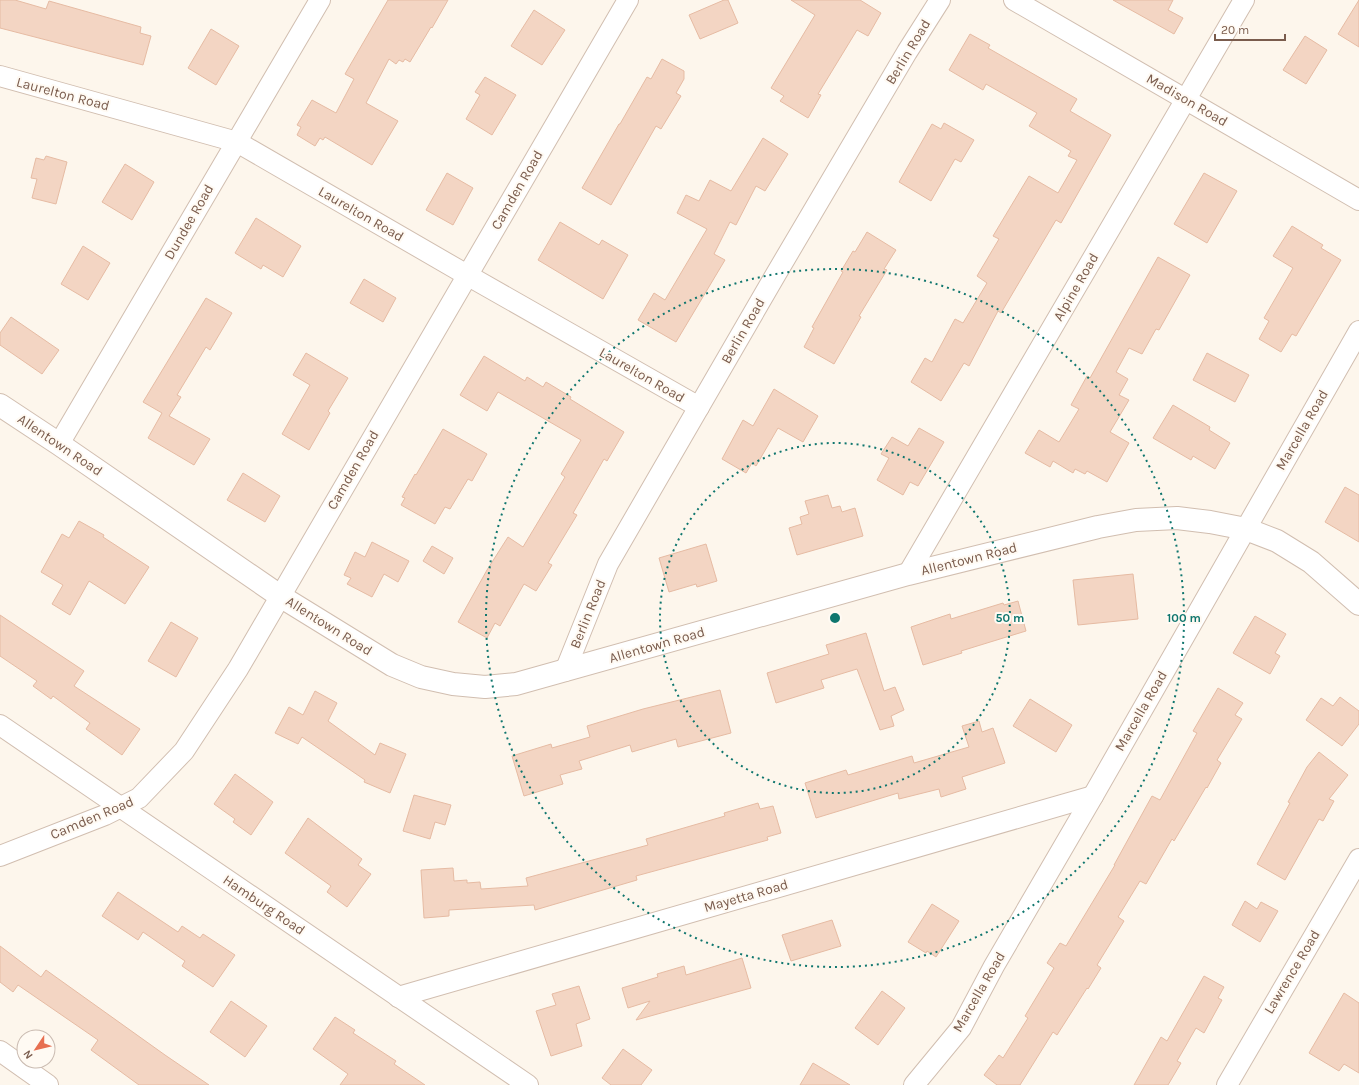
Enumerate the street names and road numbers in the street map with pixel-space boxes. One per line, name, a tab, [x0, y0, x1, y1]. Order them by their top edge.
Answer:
street label: Berlin Road	[882, 16, 934, 88]
street label: Madison Road	[1143, 70, 1231, 130]
street label: Laurelton Road	[15, 73, 111, 115]
street label: Camden Road	[487, 147, 547, 233]
street label: Dundee Road	[161, 181, 217, 263]
street label: Laurelton Road	[315, 183, 407, 245]
street label: Alpine Road	[1050, 250, 1102, 324]
street label: Berlin Road	[717, 295, 769, 367]
street label: Laurelton Road	[596, 344, 688, 406]
street label: Marcella Road	[1272, 387, 1332, 473]
street label: Allentown Road	[14, 410, 106, 480]
street label: Camden Road	[323, 427, 383, 513]
street label: Allentown Road	[919, 539, 1019, 579]
street label: Berlin Road	[566, 577, 610, 651]
street label: Allentown Road	[283, 593, 375, 659]
street label: Allentown Road	[607, 623, 707, 667]
street label: Marcella Road	[1111, 668, 1171, 754]
street label: Camden Road	[48, 793, 136, 843]
street label: Hamburg Road	[220, 871, 308, 939]
street label: Mayetta Road	[702, 876, 790, 916]
street label: Lawrence Road	[1260, 927, 1324, 1017]
street label: Marcella Road	[949, 949, 1009, 1035]

